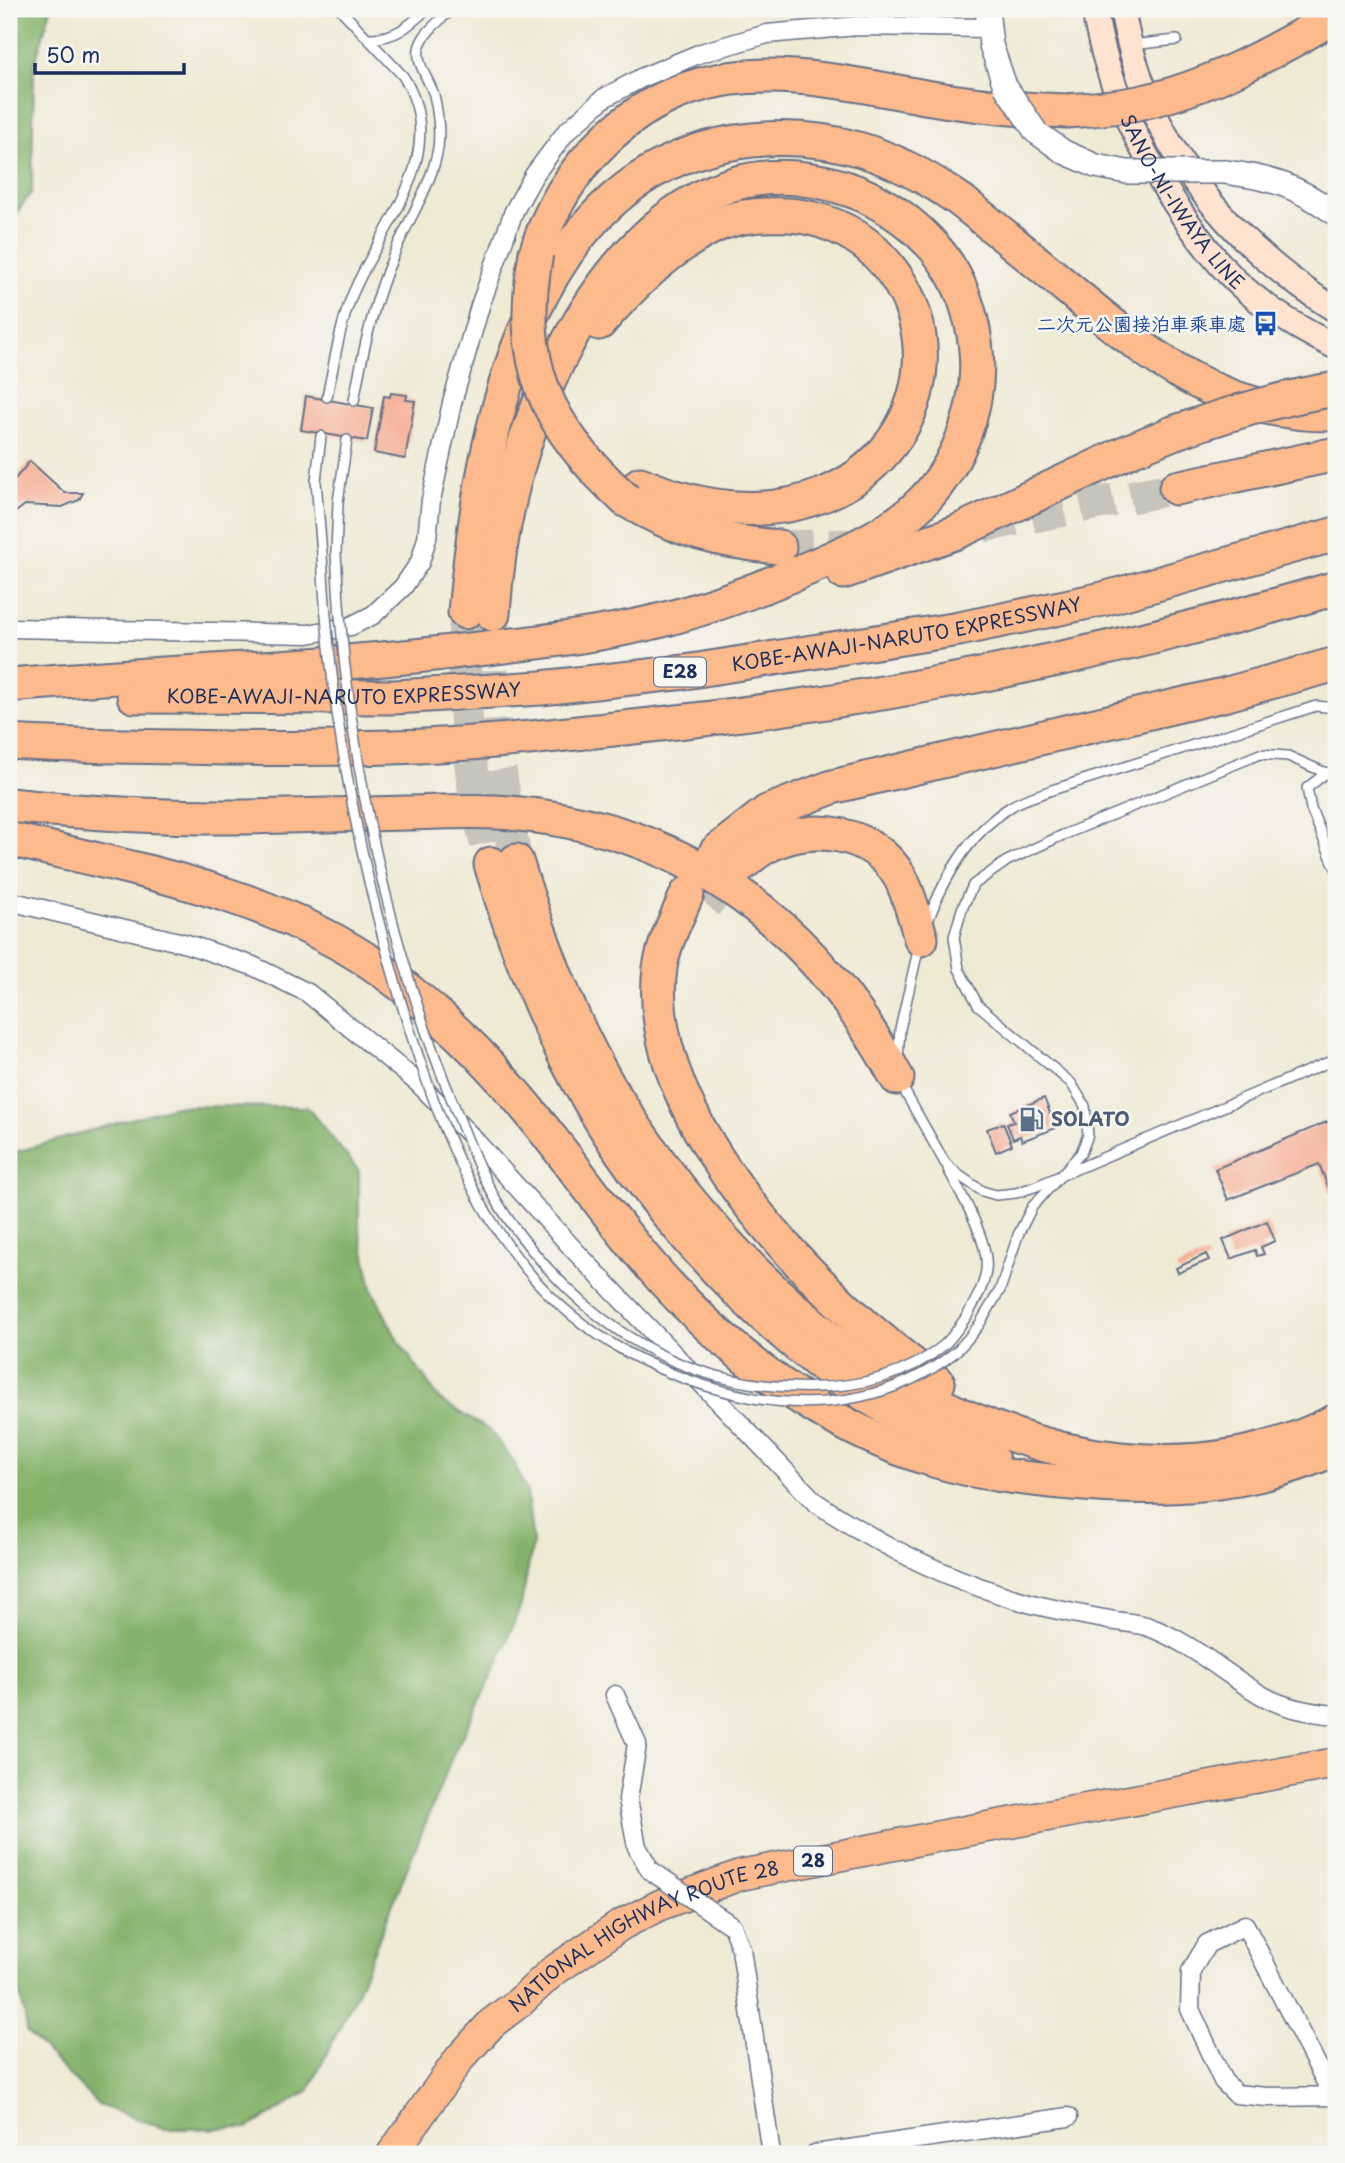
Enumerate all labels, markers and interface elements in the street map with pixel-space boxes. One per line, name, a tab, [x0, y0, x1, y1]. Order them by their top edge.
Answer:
scale bar	[35, 32, 184, 76]
text: 50 m	[46, 38, 100, 70]
street label: SANO-NI-IWAYA LINE	[1115, 110, 1251, 295]
place label: 二次元公園接泊車乘車處	[1037, 309, 1246, 337]
bus stop icon: 二次元公園接泊車乘車處	[1252, 310, 1280, 338]
street label: KOBE-AWAJI-NARUTO EXPRESSWAY	[730, 589, 1084, 677]
road number: E28	[654, 658, 706, 686]
street label: KOBE-AWAJI-NARUTO EXPRESSWAY	[167, 674, 522, 710]
place label: SOLATO	[1051, 1104, 1130, 1132]
fuel station icon: SOLATO	[1017, 1105, 1045, 1133]
road number: 28	[794, 1846, 832, 1875]
street label: NATIONAL HIGHWAY ROUTE 28	[503, 1853, 781, 2018]

